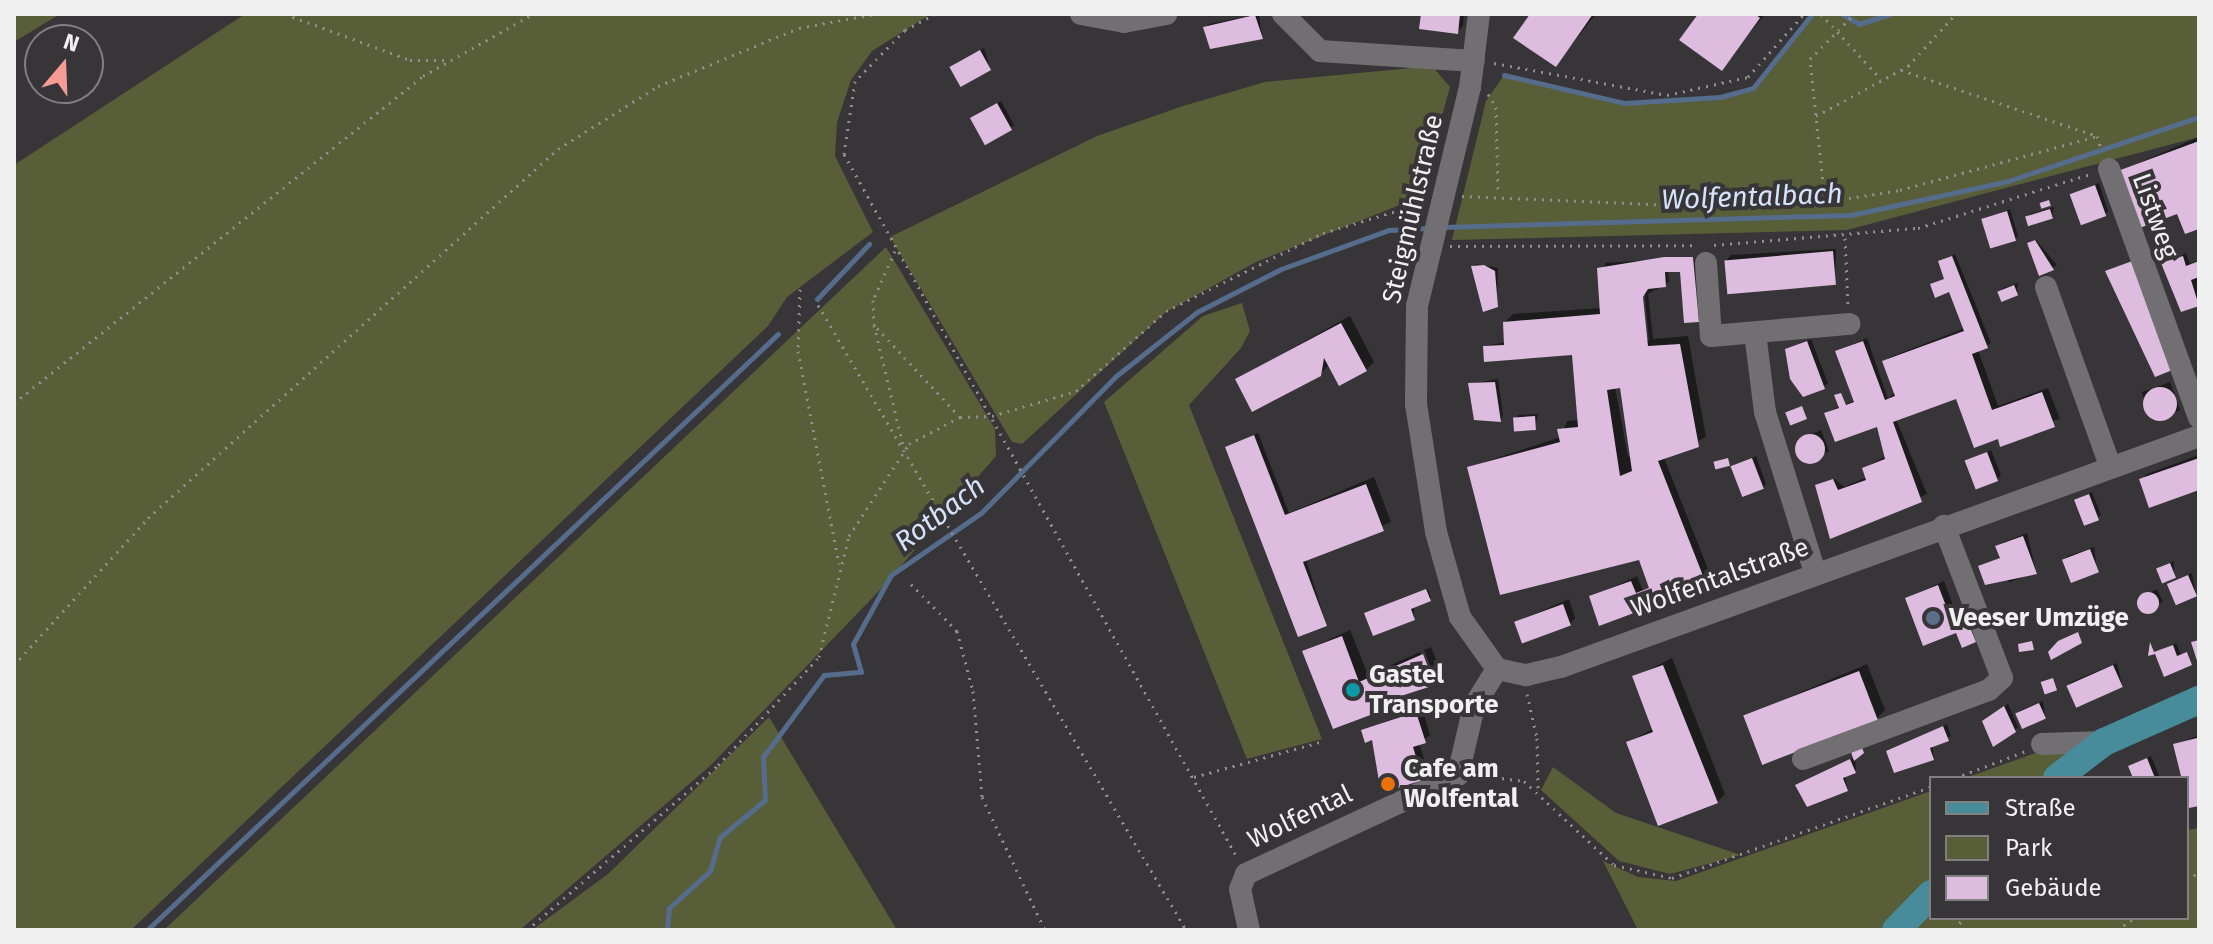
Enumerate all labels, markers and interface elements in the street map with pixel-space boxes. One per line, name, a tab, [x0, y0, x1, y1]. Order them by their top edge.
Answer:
north arrow	[24, 24, 104, 104]
text: N	[60, 28, 83, 58]
street label: Steigmühlstraße	[1376, 112, 1450, 306]
street label: Listweg	[2125, 169, 2185, 263]
water label: Wolfentalbach	[1661, 177, 1843, 217]
water label: Rotbach	[888, 469, 992, 559]
street label: Wolfentalstraße	[1627, 531, 1813, 625]
place label: Veeser Umzüge	[1949, 602, 2129, 634]
marker: Veeser Umzüge	[1924, 609, 1942, 627]
place label: Gastel Transporte	[1369, 659, 1499, 720]
marker: Gastel Transporte	[1344, 681, 1362, 699]
place label: Cafe am Wolfental	[1404, 753, 1518, 814]
marker: Cafe am Wolfental	[1379, 775, 1397, 793]
legend	[1929, 776, 2189, 920]
street label: Wolfental	[1243, 778, 1357, 856]
text: Straße	[2005, 794, 2076, 822]
text: Park	[2005, 834, 2052, 862]
text: Gebäude	[2005, 874, 2102, 902]

